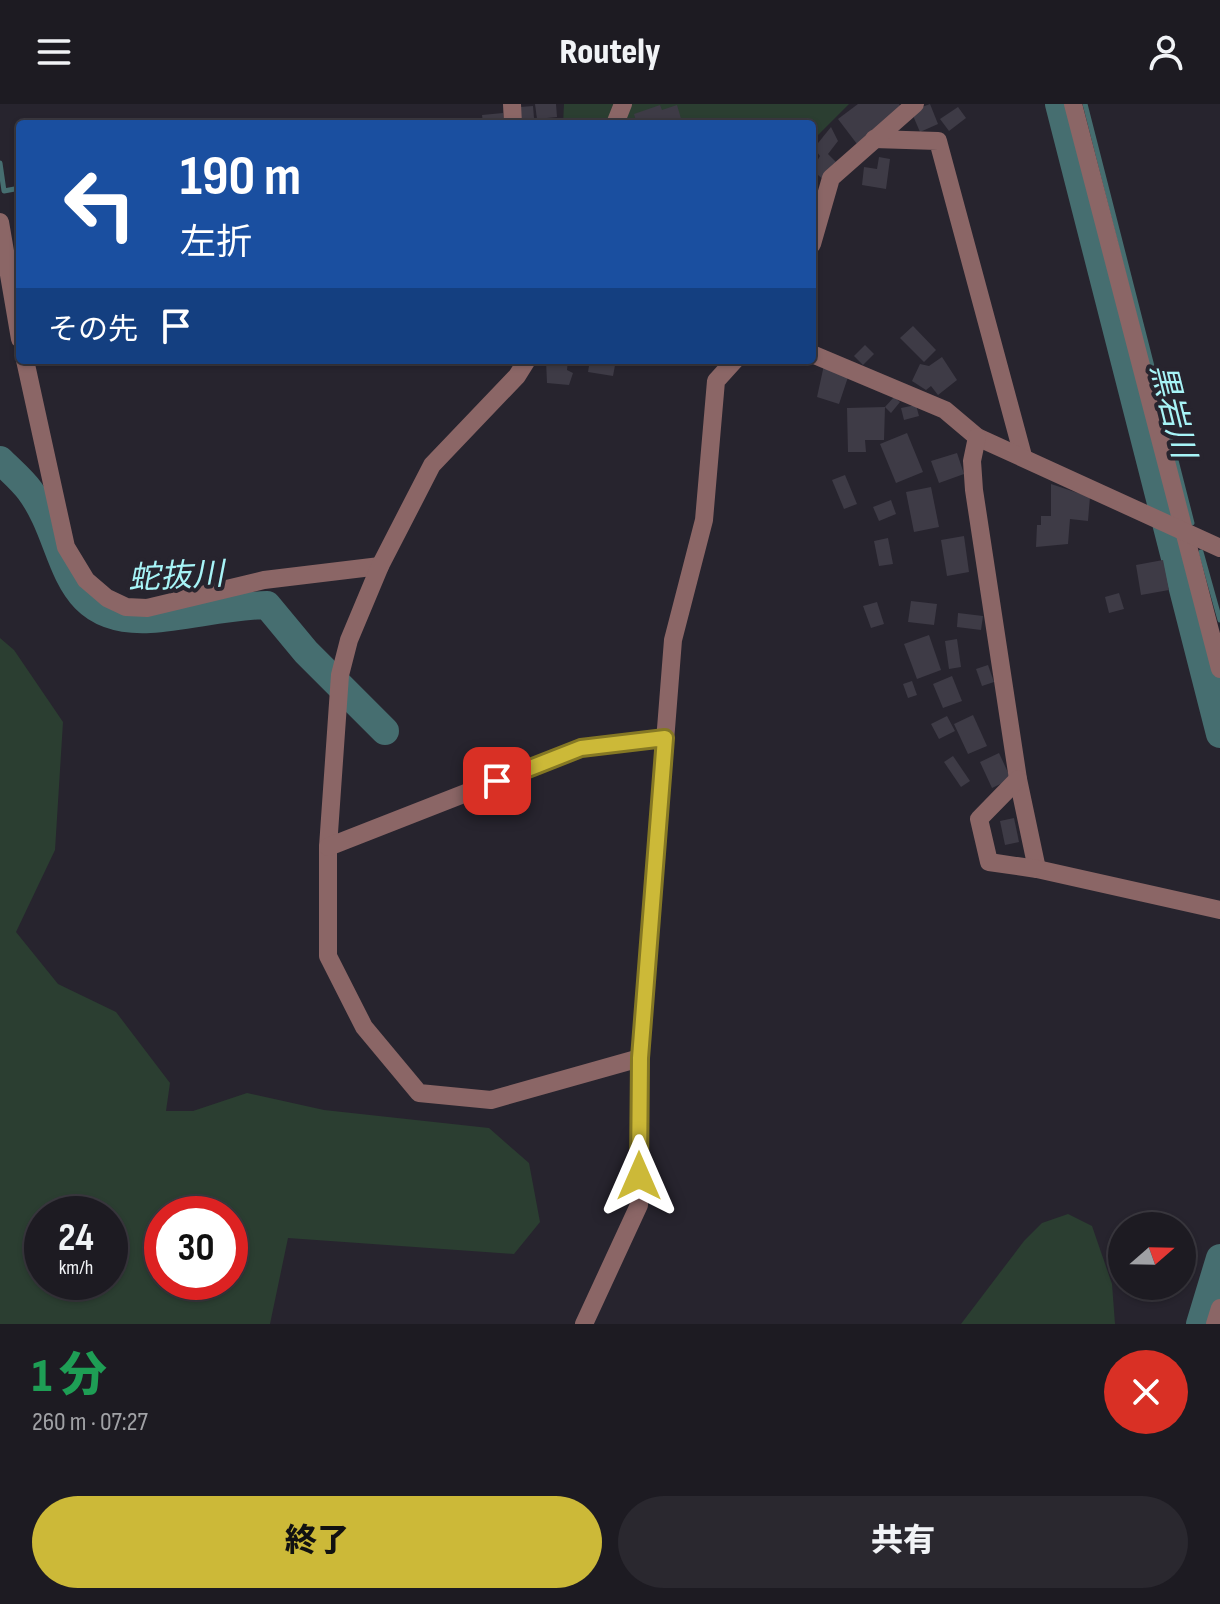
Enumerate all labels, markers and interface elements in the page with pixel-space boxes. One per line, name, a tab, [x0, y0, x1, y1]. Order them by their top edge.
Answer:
icon: menu	[32, 30, 76, 74]
icon: person	[1144, 30, 1188, 74]
text: Routely	[560, 31, 660, 74]
text: 190 m	[180, 144, 301, 211]
icon: left	[48, 152, 152, 256]
text: 左折	[180, 222, 252, 265]
icon: arrive	[154, 304, 198, 348]
text: その先	[48, 312, 138, 348]
water label: 黒岩川	[1141, 360, 1203, 465]
water label: 蛇抜川	[127, 555, 228, 599]
pin	[463, 747, 531, 815]
icon: arrive	[475, 759, 519, 803]
position arrow	[597, 1134, 681, 1218]
speed limit sign: 30	[144, 1196, 248, 1300]
north arrow	[1108, 1212, 1196, 1300]
map controls	[1108, 1212, 1196, 1300]
text: 24	[58, 1214, 94, 1262]
text: km/h	[59, 1256, 93, 1280]
text: 1 分	[32, 1348, 107, 1405]
button: close	[1104, 1350, 1188, 1434]
text: 260 m · 07:27	[32, 1407, 148, 1438]
button: 終了	[32, 1496, 602, 1588]
button: 共有	[618, 1496, 1188, 1588]

